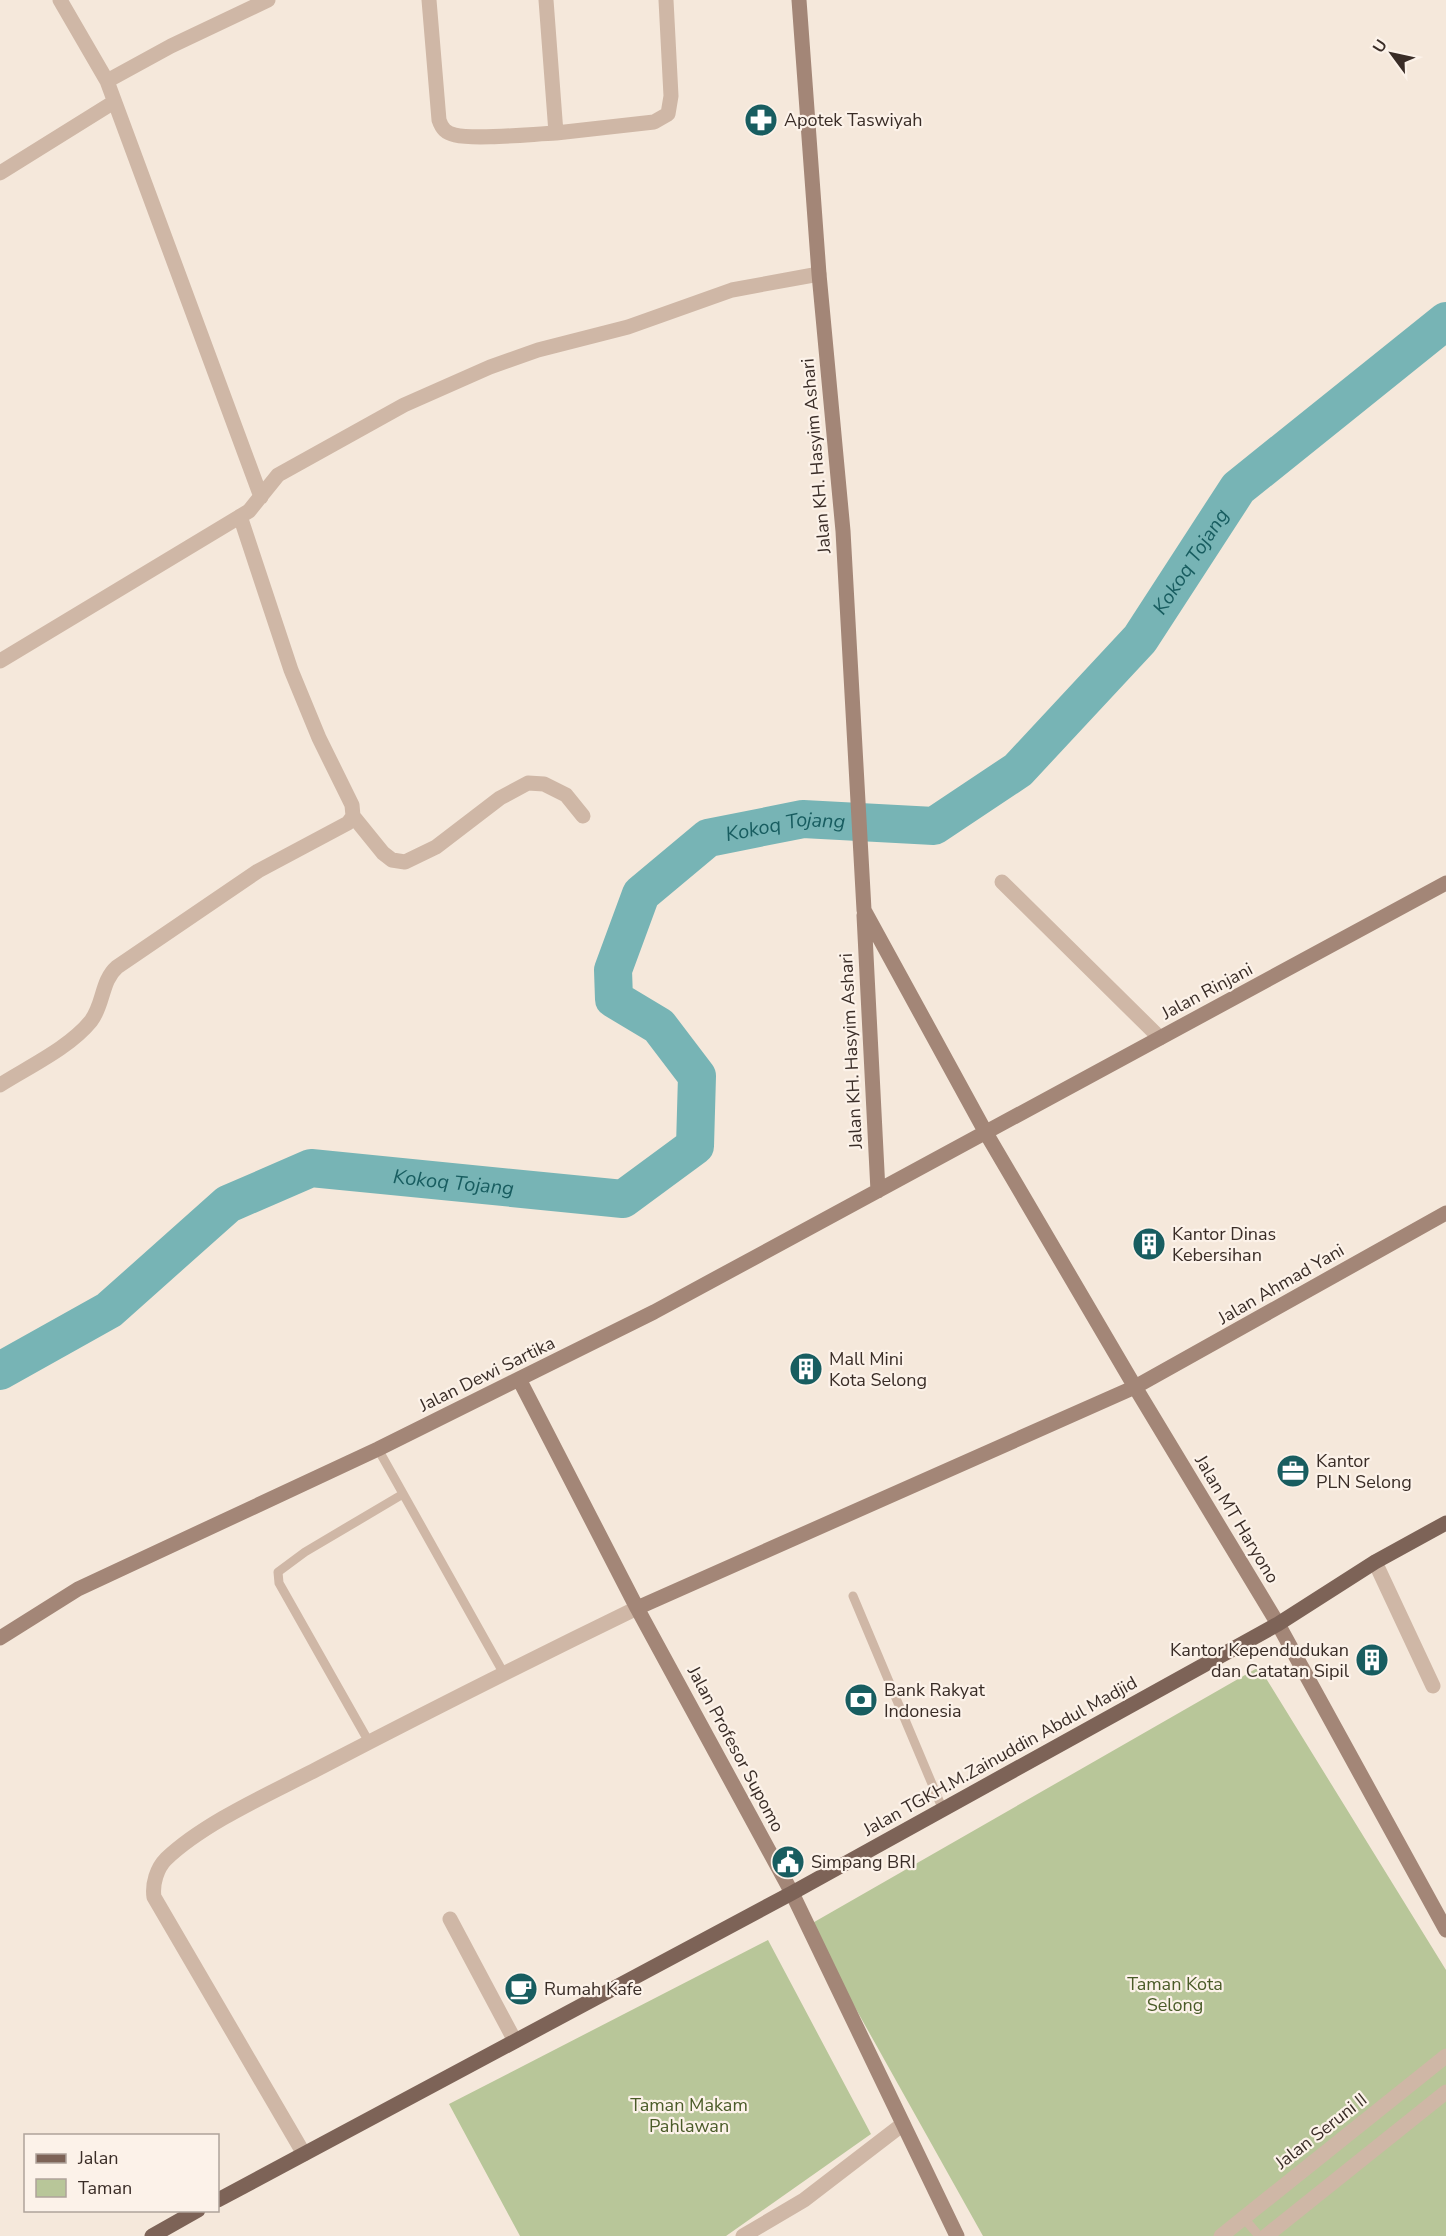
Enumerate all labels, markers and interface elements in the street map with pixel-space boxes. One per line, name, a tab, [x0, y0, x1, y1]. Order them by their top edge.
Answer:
north arrow	[1362, 24, 1422, 84]
text: U	[1368, 35, 1393, 57]
pharmacy icon: Apotek Taswiyah	[743, 102, 779, 138]
place label: Apotek Taswiyah	[784, 108, 923, 132]
street label: Jalan KH. Hasyim Ashari	[796, 357, 837, 556]
water label: Kokoq Tojang	[1147, 503, 1235, 620]
water label: Kokoq Tojang	[723, 805, 846, 848]
street label: Jalan KH. Hasyim Ashari	[834, 953, 868, 1150]
street label: Jalan Rinjani	[1156, 957, 1257, 1025]
water label: Kokoq Tojang	[392, 1163, 515, 1202]
place label: Kantor Dinas Kebersihan	[1172, 1222, 1276, 1267]
building icon: Kantor Dinas Kebersihan	[1131, 1226, 1167, 1262]
street label: Jalan Ahmad Yani	[1213, 1238, 1348, 1330]
street label: Jalan Dewi Sartika	[414, 1331, 559, 1418]
place label: Mall Mini Kota Selong	[829, 1347, 927, 1392]
building icon: Mall Mini Kota Selong	[788, 1351, 824, 1387]
place label: Kantor PLN Selong	[1316, 1449, 1412, 1494]
street label: Jalan MT Haryono	[1189, 1450, 1285, 1588]
office icon: Kantor PLN Selong	[1275, 1453, 1311, 1489]
place label: Kantor Kependudukan dan Catatan Sipil	[1170, 1638, 1350, 1683]
building icon: Kantor Kependudukan dan Catatan Sipil	[1354, 1642, 1390, 1678]
street label: Jalan Profesor Supomo	[682, 1661, 790, 1836]
street label: Jalan TGKH.M.Zainuddin Abdul Madjid	[858, 1670, 1141, 1842]
place label: Bank Rakyat Indonesia	[884, 1678, 985, 1723]
bank icon: Bank Rakyat Indonesia	[843, 1682, 879, 1718]
public building icon: Simpang BRI	[770, 1844, 806, 1880]
place label: Simpang BRI	[811, 1850, 916, 1874]
cafe icon: Rumah Kafe	[503, 1971, 539, 2007]
park label: Taman Kota Selong	[1127, 1972, 1223, 2017]
place label: Rumah Kafe	[544, 1977, 642, 2001]
street label: Jalan Seruni II	[1269, 2088, 1372, 2175]
park label: Taman Makam Pahlawan	[630, 2093, 748, 2138]
legend	[24, 2134, 219, 2212]
text: Jalan	[77, 2146, 118, 2170]
text: Taman	[78, 2176, 132, 2200]

